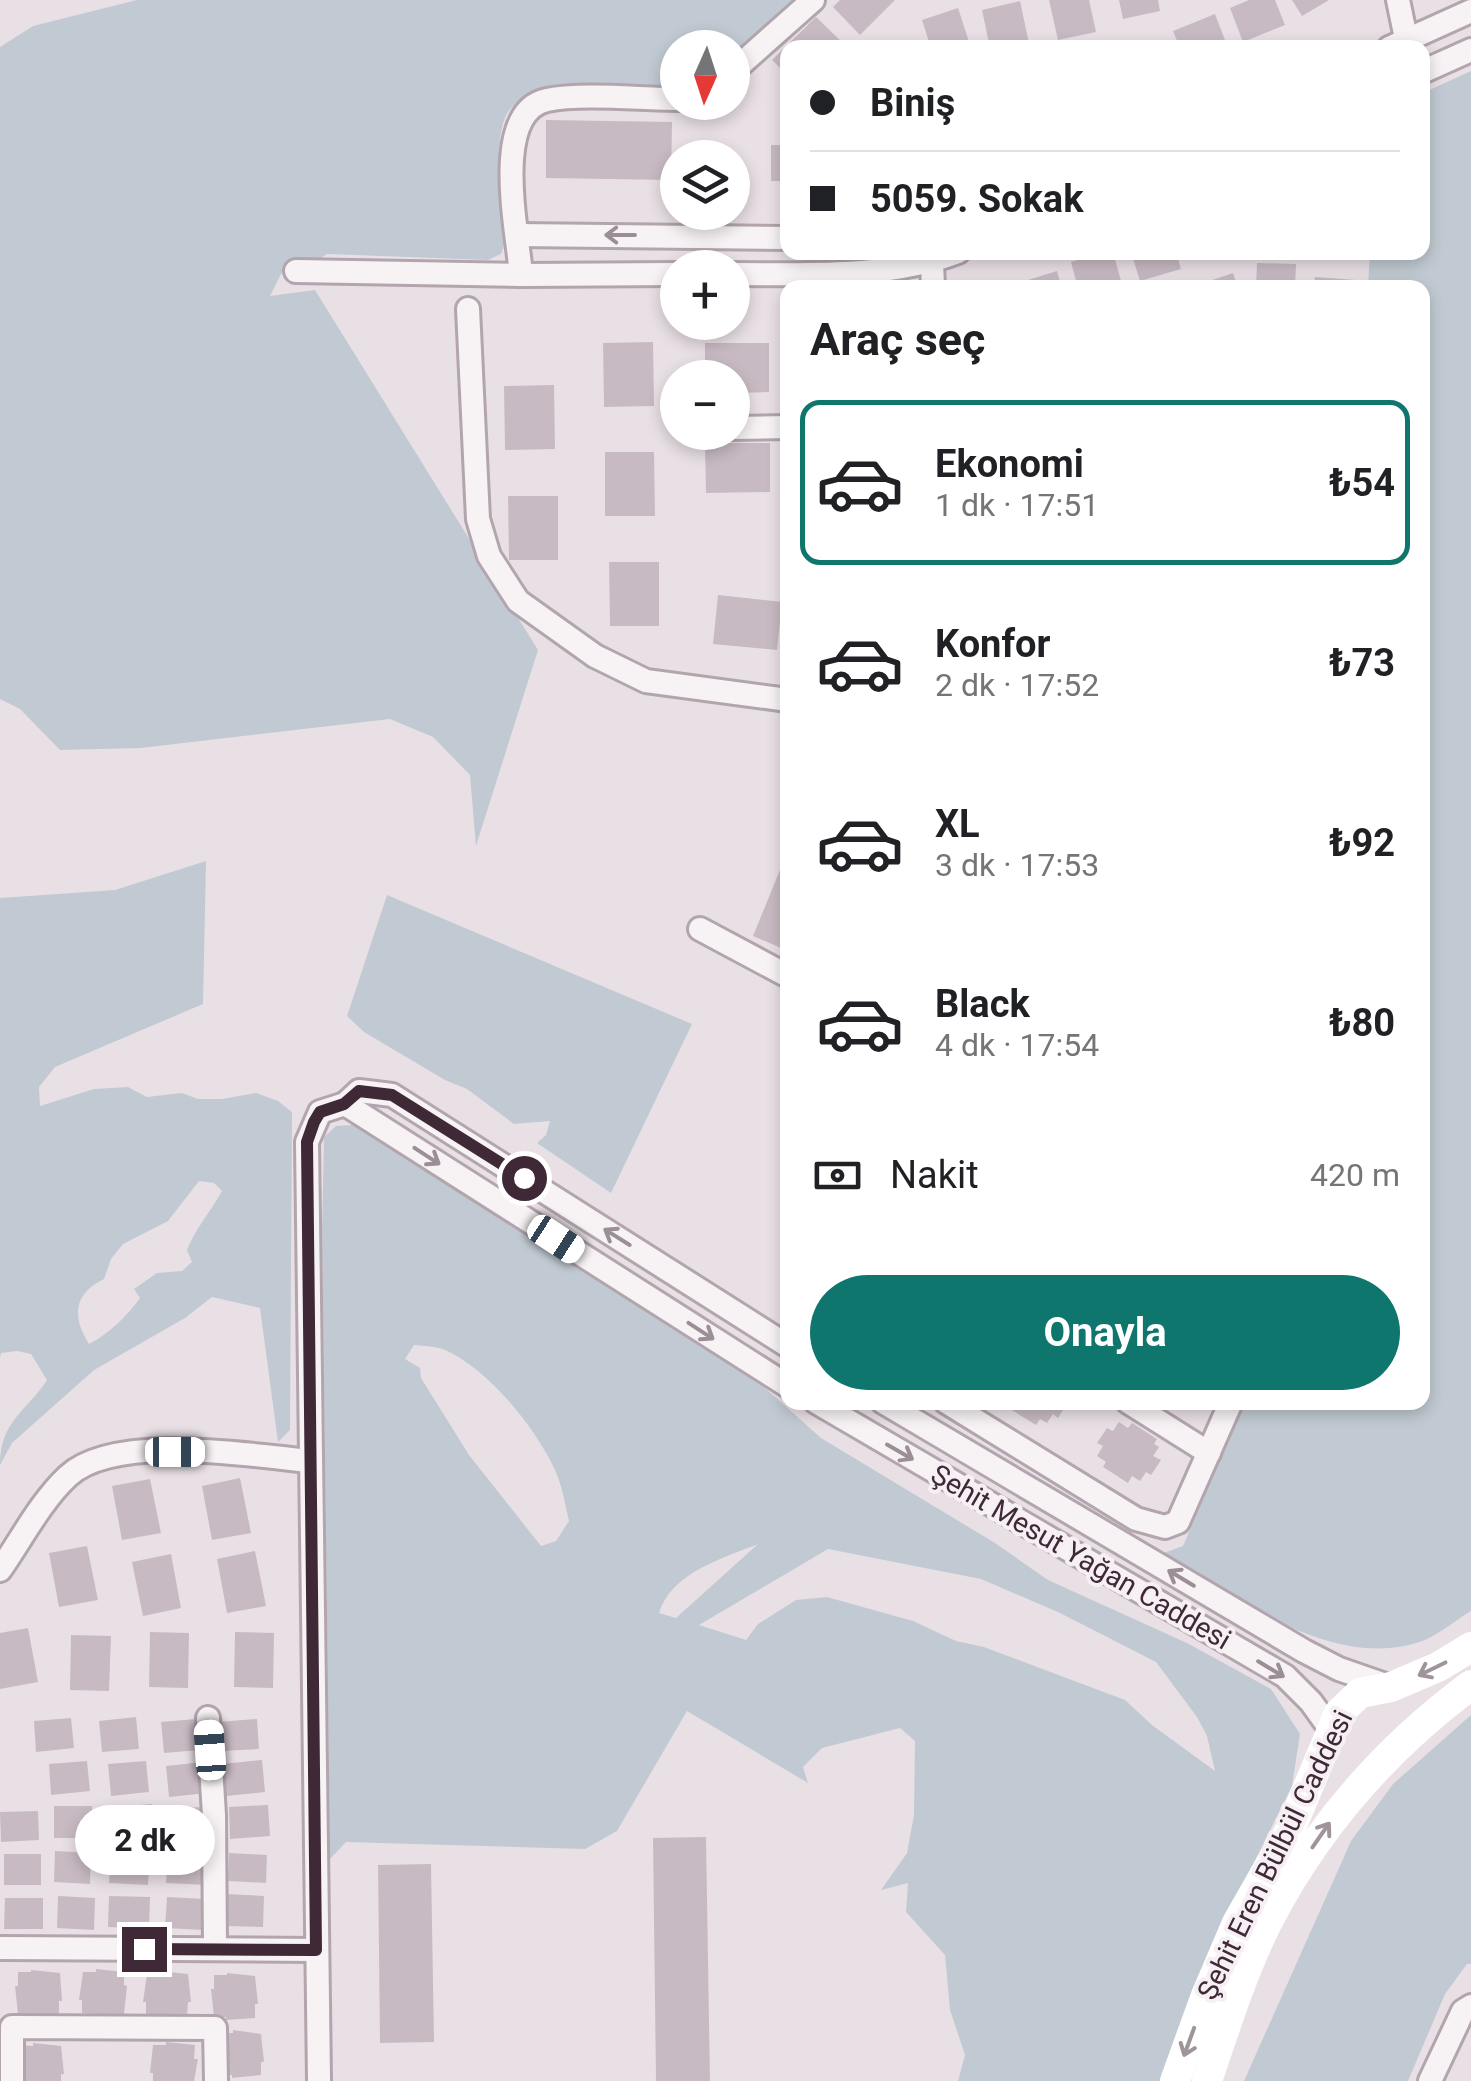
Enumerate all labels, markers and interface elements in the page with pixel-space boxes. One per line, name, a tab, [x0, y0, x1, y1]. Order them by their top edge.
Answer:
north arrow	[660, 30, 750, 120]
map controls	[660, 30, 750, 450]
text: Biniş	[870, 81, 955, 125]
button: layers	[660, 140, 750, 230]
text: 5059. Sokak	[870, 177, 1083, 221]
one-way arrow	[605, 226, 638, 244]
button: +	[660, 250, 750, 340]
text: Araç seç	[810, 313, 986, 366]
button: −	[660, 360, 750, 450]
icon: car	[815, 438, 905, 528]
text: Ekonomi	[935, 442, 1084, 486]
text: ₺54	[1329, 461, 1395, 505]
text: 1 dk · 17:51	[935, 486, 1099, 524]
icon: car	[815, 618, 905, 708]
text: Konfor	[935, 622, 1050, 666]
text: ₺73	[1329, 641, 1395, 685]
text: 2 dk · 17:52	[935, 666, 1099, 704]
icon: car	[815, 798, 905, 888]
text: XL	[935, 802, 980, 846]
text: ₺92	[1329, 821, 1395, 865]
text: 3 dk · 17:53	[935, 846, 1099, 884]
icon: car	[815, 978, 905, 1068]
text: Black	[935, 982, 1030, 1026]
text: ₺80	[1329, 1001, 1395, 1045]
text: 4 dk · 17:54	[935, 1026, 1099, 1064]
one-way arrow	[412, 1146, 441, 1167]
icon: cash	[810, 1148, 865, 1203]
text: Nakit	[890, 1153, 979, 1197]
route start	[502, 1156, 547, 1201]
text: 420 m	[1310, 1156, 1400, 1194]
car	[523, 1210, 589, 1268]
one-way arrow	[603, 1227, 631, 1248]
button: Onayla	[810, 1275, 1400, 1390]
one-way arrow	[686, 1321, 715, 1341]
car	[145, 1437, 205, 1467]
one-way arrow	[885, 1442, 914, 1462]
street label: Şehit Mesut Yağan Caddesi	[925, 1458, 1237, 1656]
one-way arrow	[1167, 1568, 1196, 1588]
one-way arrow	[1256, 1659, 1285, 1679]
one-way arrow	[1417, 1660, 1447, 1679]
street label: Şehit Eren Bülbül Caddesi	[1190, 1705, 1360, 2005]
car	[193, 1719, 227, 1781]
callout: 2 dk	[74, 1804, 214, 1874]
text: 2 dk	[114, 1821, 176, 1859]
one-way arrow	[1310, 1822, 1331, 1849]
route end	[122, 1927, 167, 1972]
one-way arrow	[1179, 2025, 1197, 2056]

